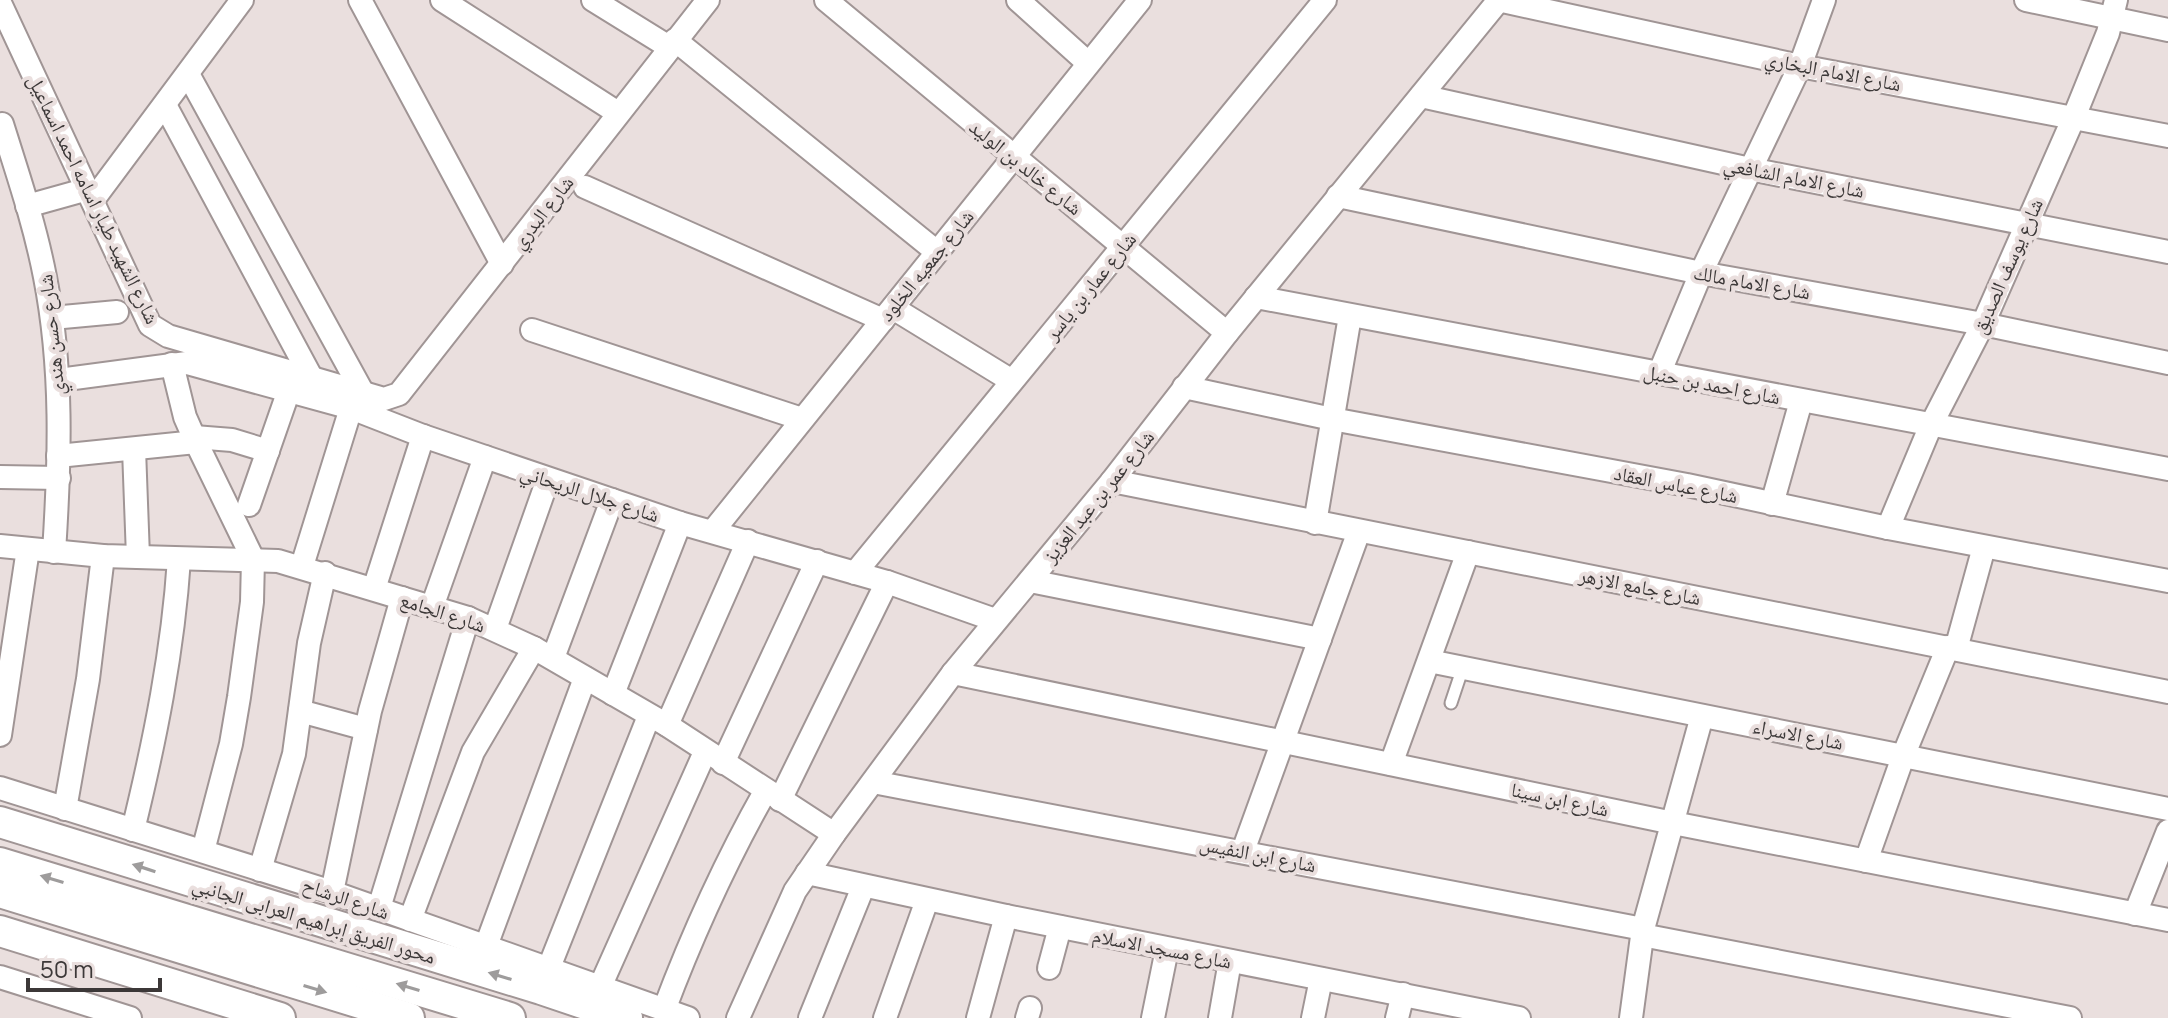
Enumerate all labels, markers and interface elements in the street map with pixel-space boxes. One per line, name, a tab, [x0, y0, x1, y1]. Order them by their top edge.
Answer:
street label: شارع الامام البخاري	[1762, 45, 1904, 100]
street label: شارع الشهيد طيار اسامه احمد اسماعيل	[22, 70, 166, 328]
street label: شارع خالد بن الوليد	[964, 113, 1088, 221]
street label: شارع الامام الشافعي	[1721, 150, 1867, 207]
street label: شارع البدري	[505, 170, 582, 256]
street label: شارع يوسف الصديق	[1965, 194, 2049, 338]
street label: شارع جمعيه الخلود	[873, 204, 979, 326]
street label: شارع عمار بن ياسر	[1037, 226, 1142, 346]
street label: شارع الامام مالك	[1691, 258, 1813, 307]
street label: شارع حسن هندي	[31, 273, 74, 397]
street label: شارع احمد بن حنبل	[1641, 358, 1783, 410]
street label: شارع عمر بن عبد العزيز	[1035, 424, 1160, 569]
street label: شارع جلال الريحاني	[516, 458, 663, 531]
street label: شارع عباس العقاد	[1612, 459, 1740, 509]
street label: شارع جامع الازهر	[1576, 561, 1703, 611]
street label: شارع الجامع	[397, 586, 489, 638]
street label: شارع الاسراء	[1750, 712, 1846, 756]
street label: شارع ابن سينا	[1509, 775, 1611, 823]
street label: شارع ابن النفيس	[1197, 829, 1319, 879]
one-way arrow	[131, 861, 155, 874]
street label: محور الفريق إبراهيم العرابى الجانبي	[188, 870, 439, 973]
street label: شارع الرشاح	[299, 871, 393, 925]
one-way arrow	[40, 872, 64, 885]
street label: شارع مسجد الاسلام	[1090, 921, 1234, 976]
scale bar	[28, 942, 160, 992]
text: 50 m	[40, 952, 94, 985]
one-way arrow	[487, 969, 511, 982]
one-way arrow	[396, 980, 420, 993]
one-way arrow	[304, 983, 328, 996]

